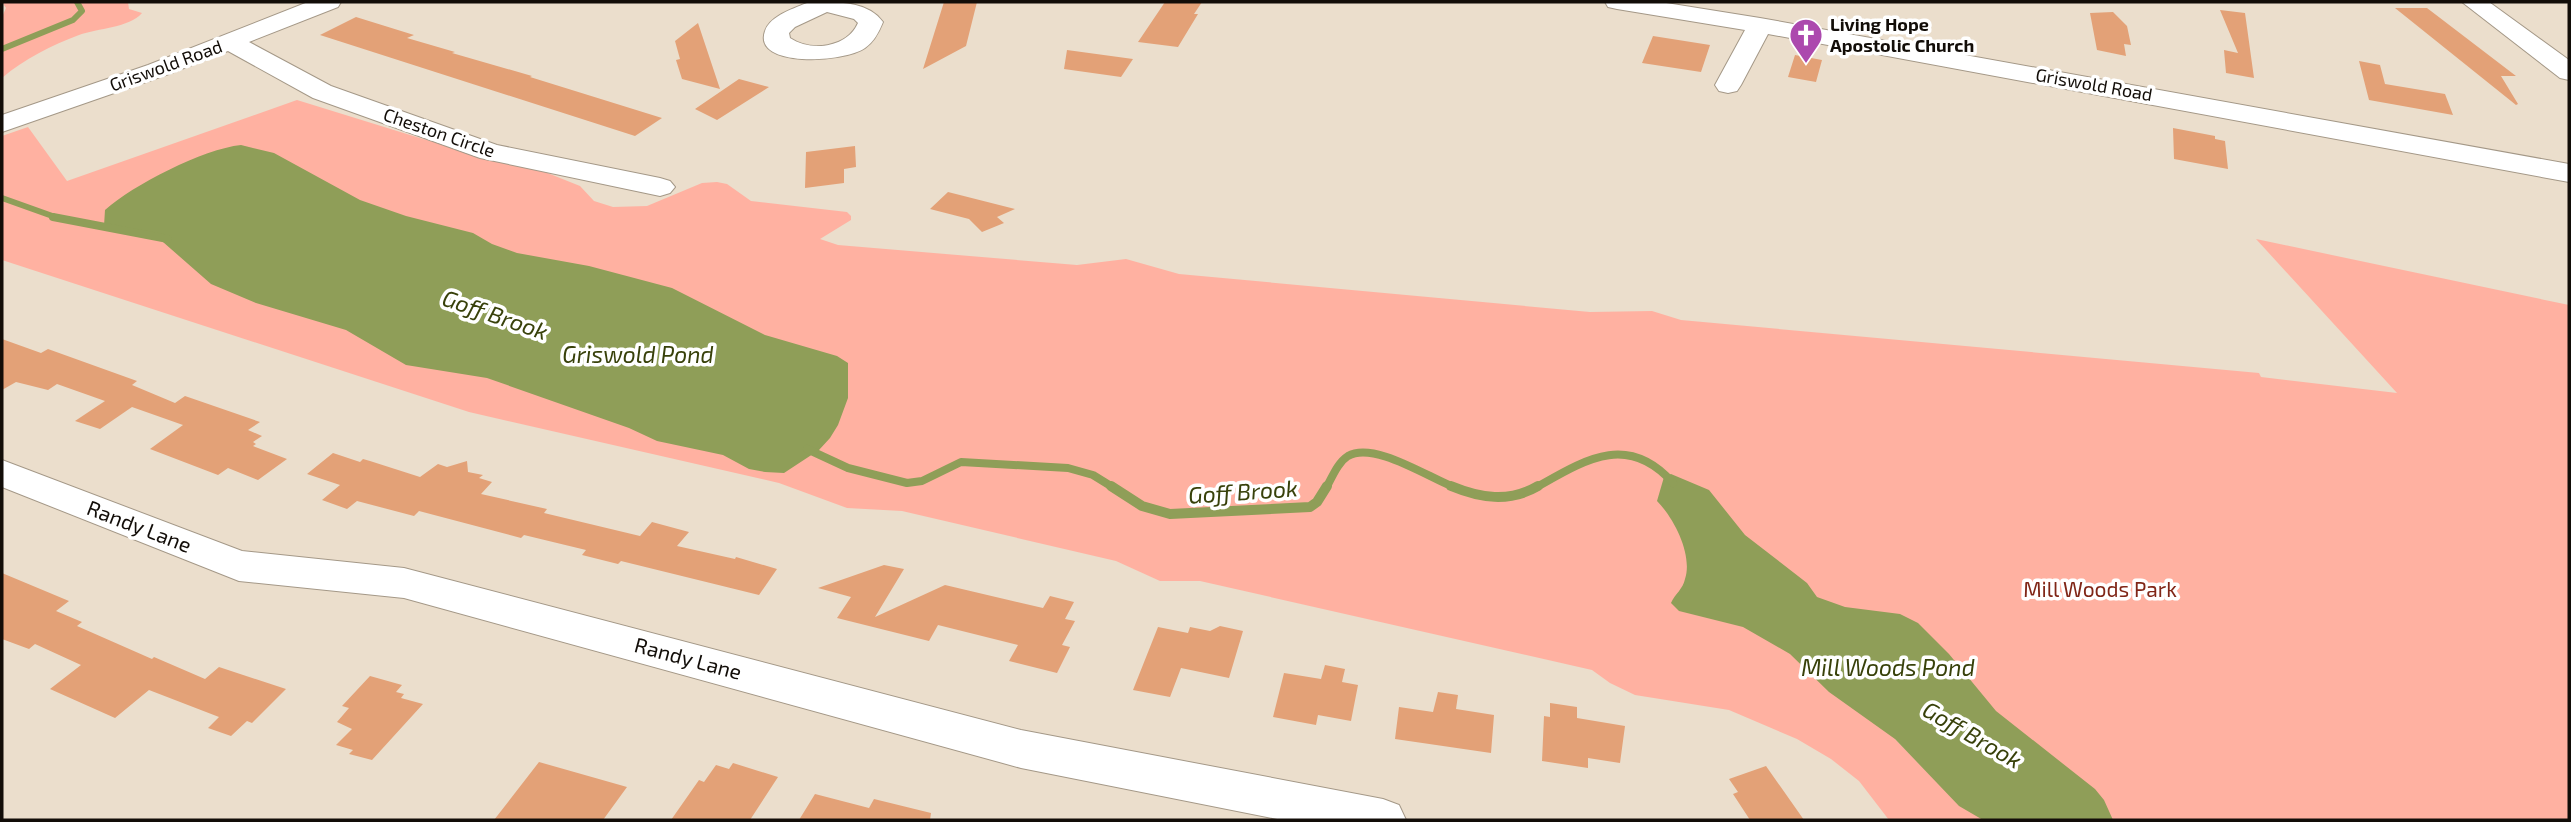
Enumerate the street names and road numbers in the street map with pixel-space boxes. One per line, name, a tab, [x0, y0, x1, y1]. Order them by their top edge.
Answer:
street label: Griswold Road	[106, 34, 225, 96]
street label: Griswold Road	[2034, 63, 2154, 105]
street label: Cheston Circle	[381, 103, 498, 161]
street label: Randy Lane	[84, 494, 195, 557]
street label: Randy Lane	[632, 631, 745, 684]

